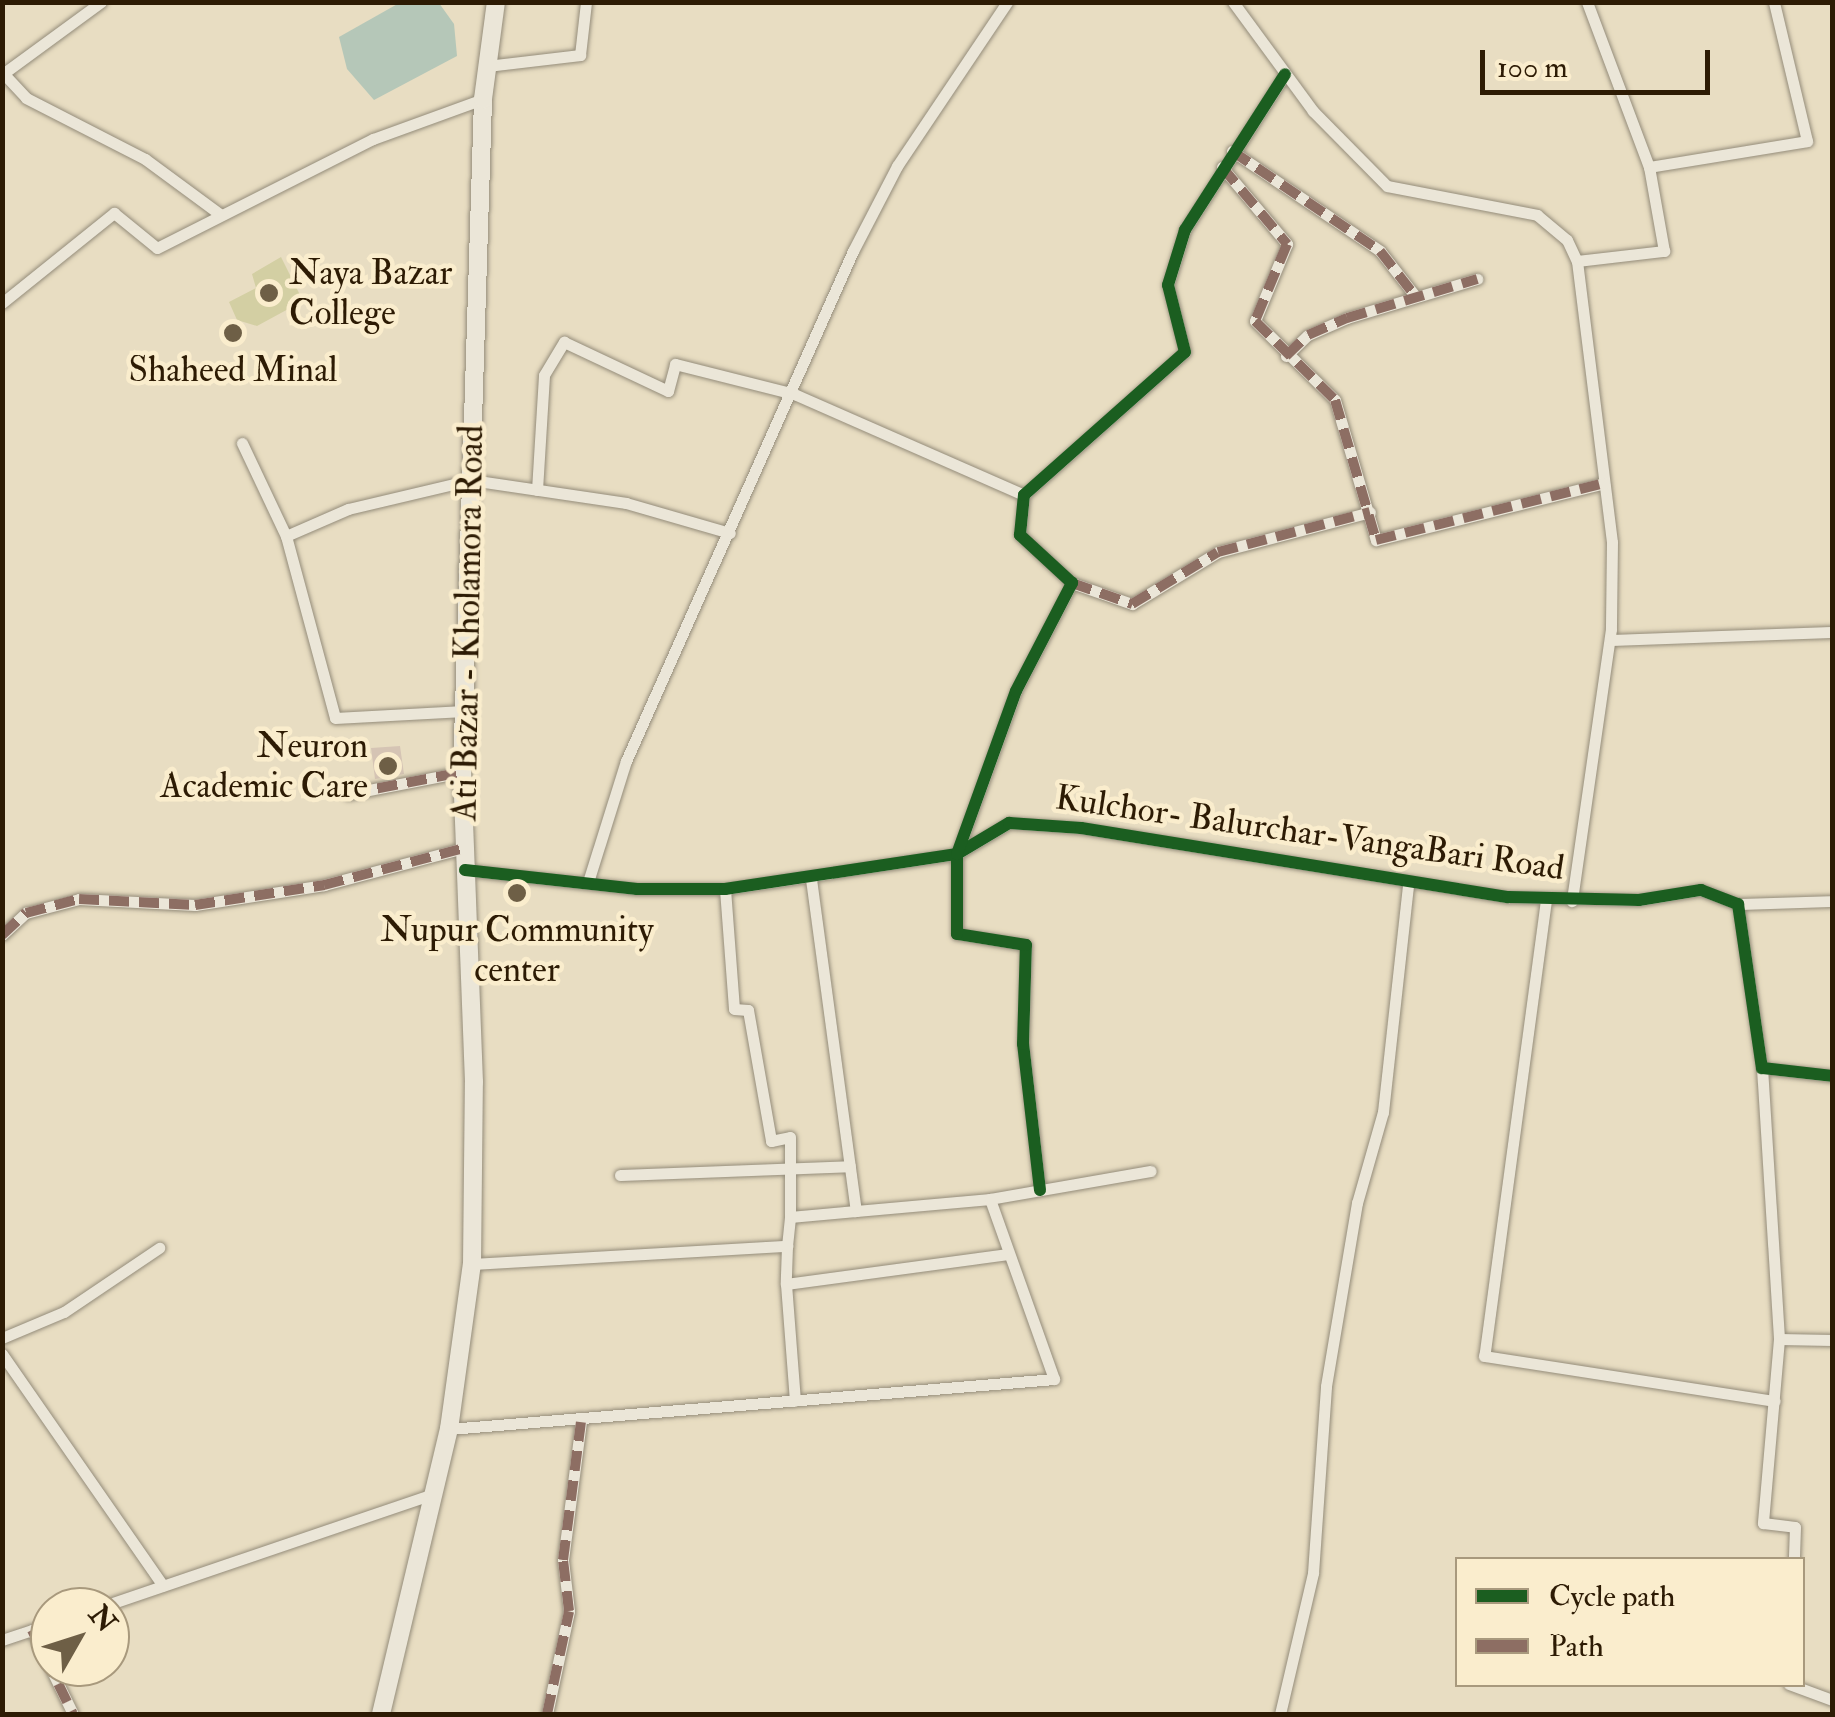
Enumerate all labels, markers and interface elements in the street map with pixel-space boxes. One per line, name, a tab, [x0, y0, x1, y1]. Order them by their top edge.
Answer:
scale bar	[1485, 30, 1715, 92]
text: 100 m	[1497, 49, 1568, 86]
place label: Naya Bazar College	[289, 252, 452, 334]
marker: Naya Bazar College	[258, 282, 280, 304]
marker: Shaheed Minal	[222, 322, 244, 344]
place label: Shaheed Minal	[129, 349, 337, 391]
street label: Ati Bazar - Kholamora Road	[444, 425, 492, 821]
place label: Neuron Academic Care	[160, 725, 368, 807]
marker: Neuron Academic Care	[377, 755, 399, 777]
street label: Kulchor- Balurchar-VangaBari Road	[1053, 776, 1567, 890]
marker: Nupur Community center	[506, 882, 528, 904]
place label: Nupur Community center	[380, 909, 654, 991]
legend	[1455, 1557, 1805, 1687]
text: Cycle path	[1549, 1578, 1675, 1615]
north arrow	[30, 1587, 130, 1687]
text: N	[81, 1598, 124, 1640]
text: Path	[1549, 1628, 1604, 1665]

